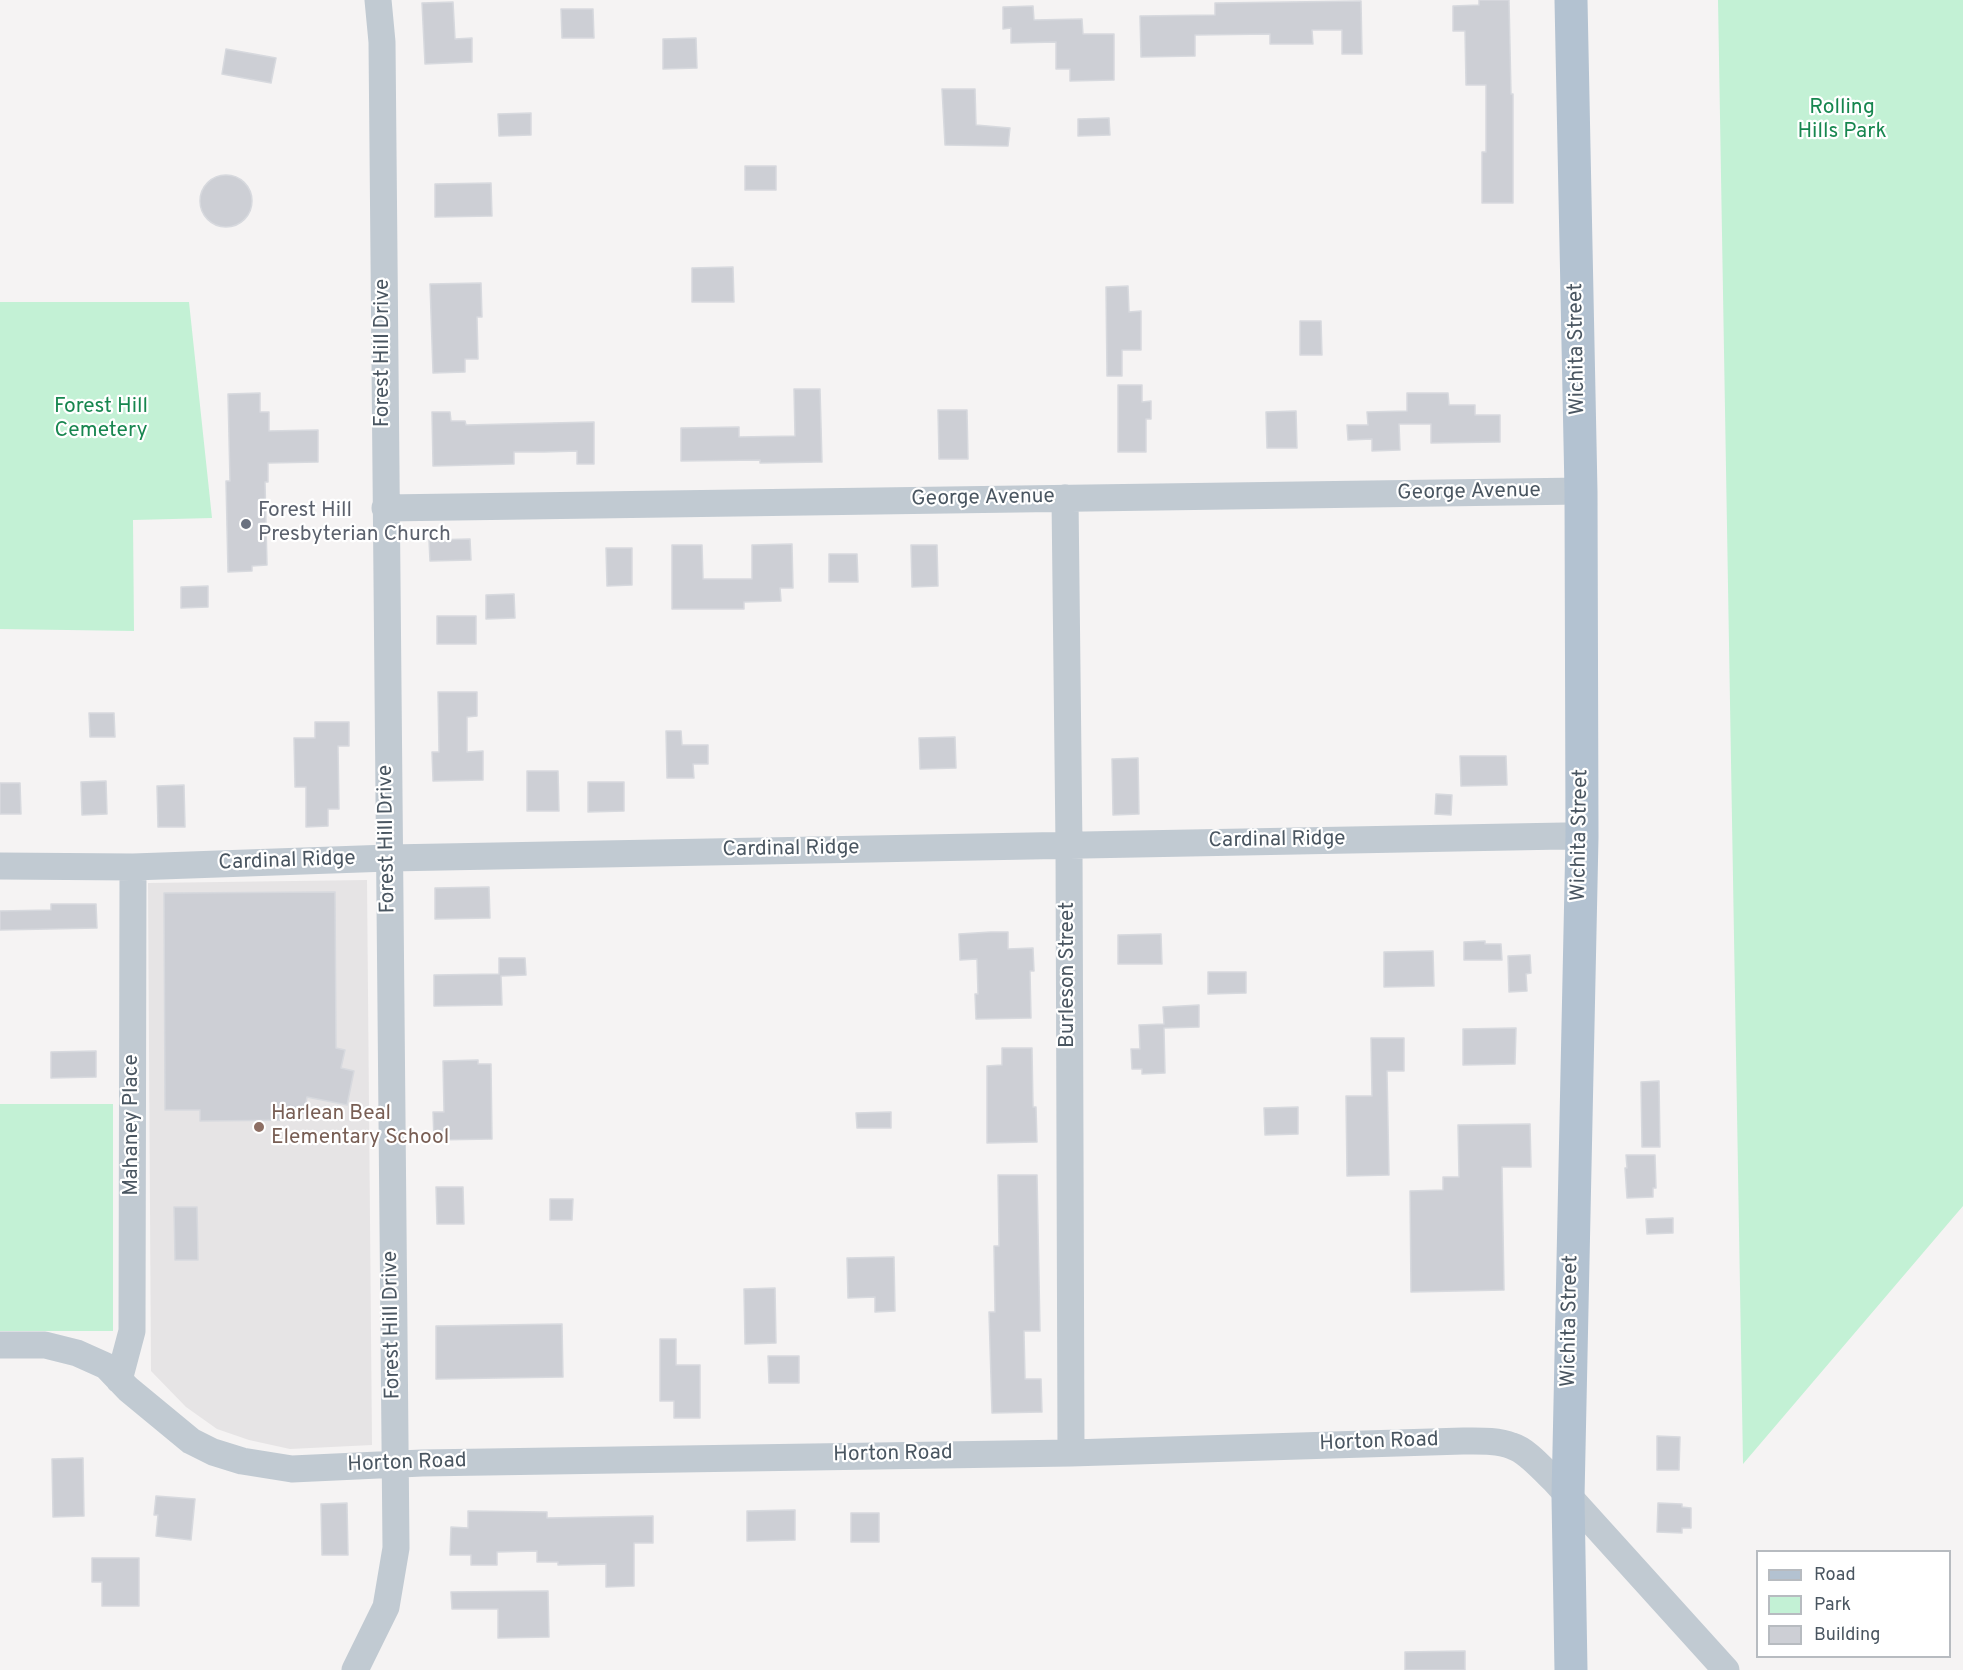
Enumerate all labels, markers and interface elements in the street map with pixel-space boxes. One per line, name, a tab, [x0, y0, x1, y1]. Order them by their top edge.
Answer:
park label: Rolling Hills Park	[1797, 96, 1887, 146]
street label: Forest Hill Drive	[371, 279, 397, 427]
street label: Wichita Street	[1564, 283, 1592, 415]
park label: Forest Hill Cemetery	[54, 395, 148, 445]
street label: George Avenue	[1397, 479, 1541, 507]
street label: George Avenue	[911, 485, 1055, 513]
place label: Forest Hill Presbyterian Church	[258, 499, 451, 549]
marker: Forest Hill Presbyterian Church	[239, 517, 253, 531]
street label: Forest Hill Drive	[374, 764, 402, 914]
street label: Wichita Street	[1567, 769, 1595, 901]
street label: Cardinal Ridge	[1208, 827, 1346, 855]
street label: Cardinal Ridge	[722, 836, 860, 864]
street label: Cardinal Ridge	[218, 847, 356, 877]
street label: Burleson Street	[1056, 902, 1082, 1048]
street label: Mahaney Place	[120, 1054, 146, 1196]
place label: Harlean Beal Elementary School	[271, 1102, 449, 1152]
marker: Harlean Beal Elementary School	[252, 1120, 266, 1134]
street label: Forest Hill Drive	[379, 1250, 407, 1400]
street label: Wichita Street	[1557, 1255, 1585, 1387]
street label: Horton Road	[1319, 1428, 1439, 1458]
street label: Horton Road	[833, 1441, 953, 1469]
street label: Horton Road	[347, 1449, 467, 1479]
legend	[1756, 1550, 1951, 1658]
text: Road	[1814, 1564, 1856, 1587]
text: Park	[1814, 1594, 1851, 1617]
text: Building	[1814, 1624, 1880, 1647]

